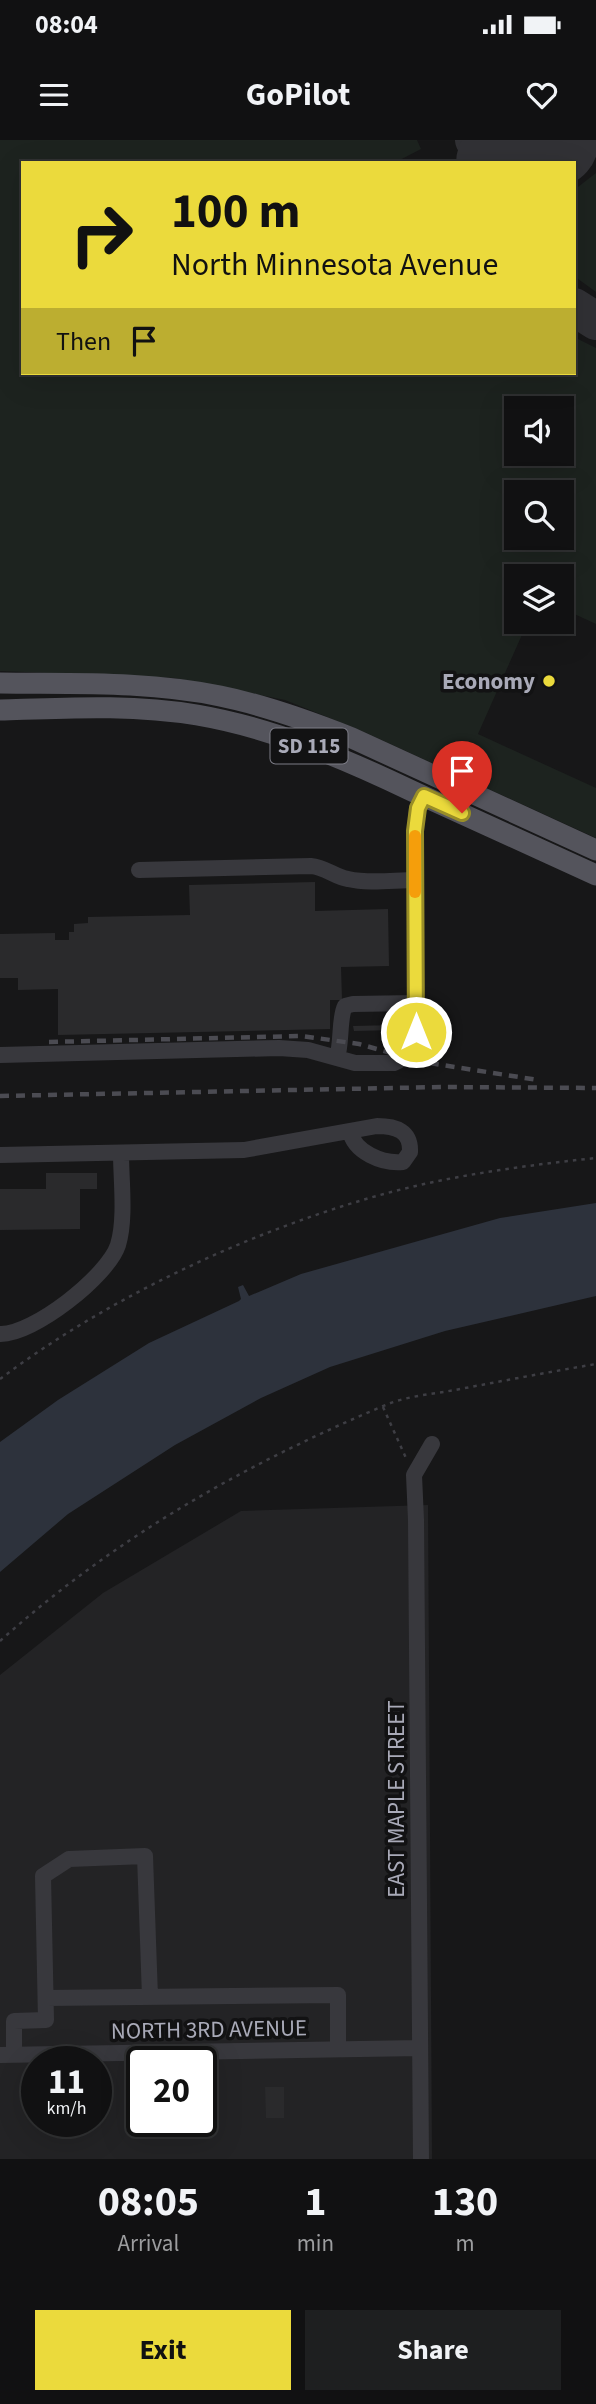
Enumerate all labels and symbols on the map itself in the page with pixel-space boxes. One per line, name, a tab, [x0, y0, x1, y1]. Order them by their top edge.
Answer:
place label: Economy	[442, 665, 535, 698]
marker: Economy	[541, 673, 557, 689]
road number: SD 115	[270, 728, 348, 764]
pin	[432, 741, 492, 813]
position arrow	[379, 995, 453, 1069]
street label: EAST MAPLE STREET	[380, 1700, 413, 1898]
street label: NORTH 3RD AVENUE	[111, 2011, 307, 2048]
speed limit sign: 20	[126, 2046, 217, 2137]

